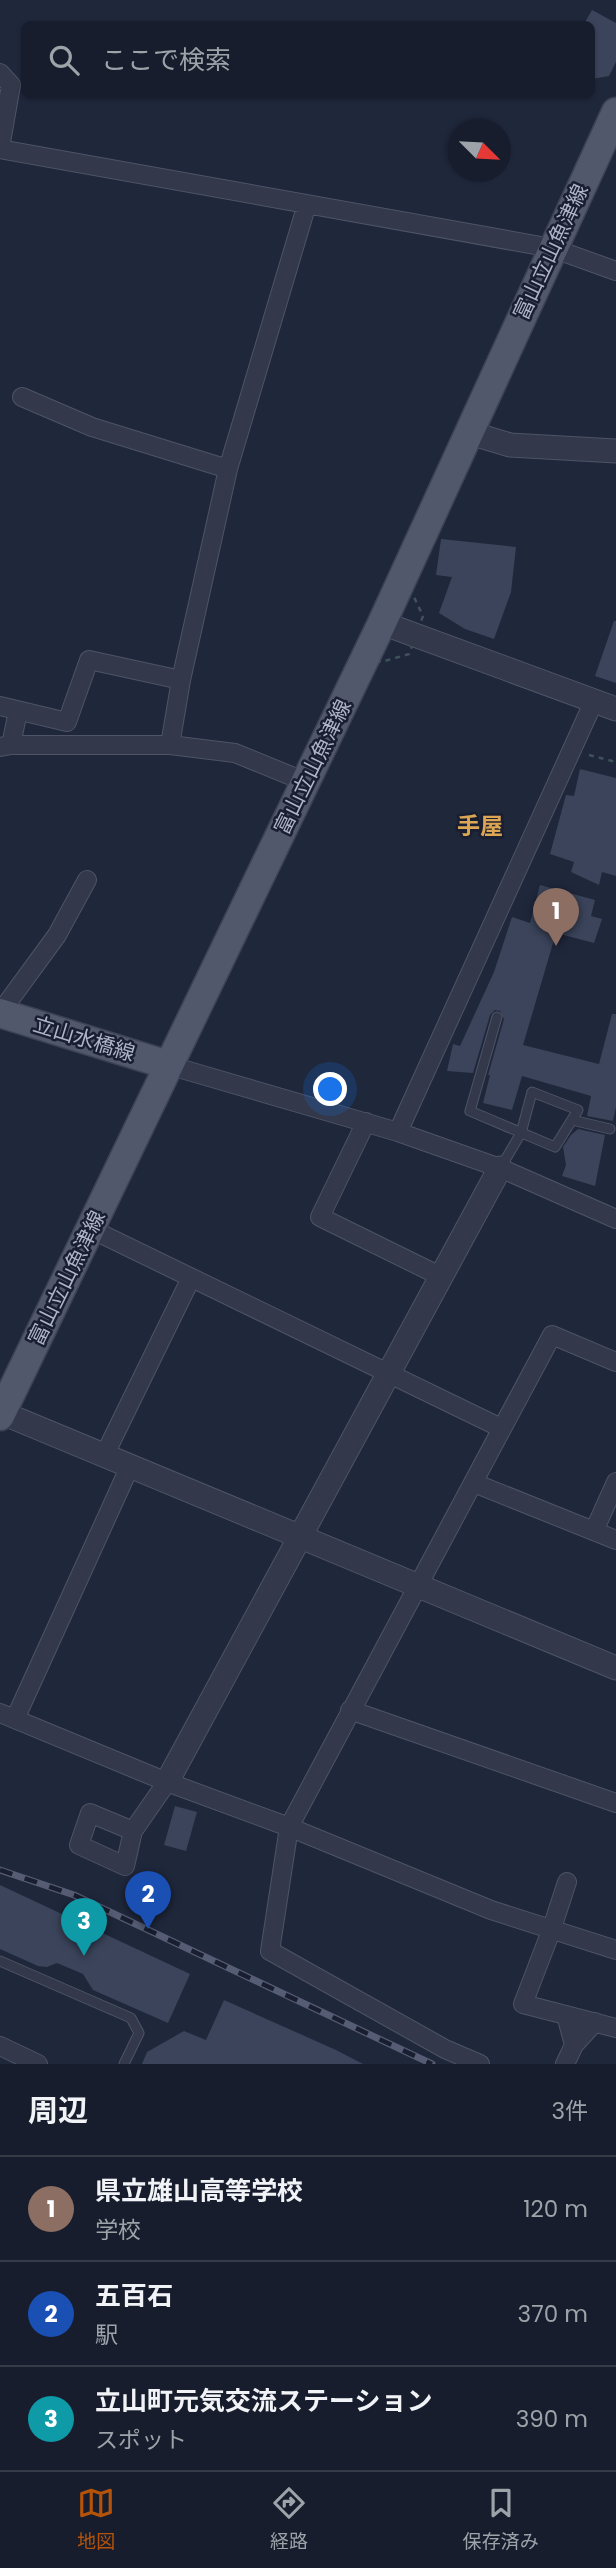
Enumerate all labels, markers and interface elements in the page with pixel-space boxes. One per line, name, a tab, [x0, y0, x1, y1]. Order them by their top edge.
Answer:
search box	[21, 21, 595, 98]
icon: search	[45, 41, 83, 79]
text: ここで検索	[101, 42, 231, 78]
north arrow	[448, 119, 511, 182]
street label: 富山立山魚津線	[506, 179, 595, 325]
street label: 富山立山魚津線	[267, 694, 358, 839]
district label: 手屋	[457, 810, 503, 842]
pin: 1	[533, 888, 579, 946]
street label: 立山水橋線	[30, 1009, 139, 1068]
your location	[313, 1072, 347, 1106]
street label: 富山立山魚津線	[21, 1205, 112, 1350]
pin: 2	[125, 1871, 171, 1929]
pin: 3	[61, 1898, 107, 1956]
text: 周辺	[28, 2089, 88, 2132]
text: 3件	[551, 2095, 588, 2127]
text: 県立雄山高等学校	[95, 2173, 303, 2209]
text: 1	[47, 2193, 55, 2225]
text: 120 m	[523, 2193, 588, 2225]
text: 学校	[95, 2214, 141, 2246]
text: 五百石	[95, 2278, 173, 2314]
text: 2	[44, 2298, 58, 2330]
text: 370 m	[518, 2298, 588, 2330]
text: 駅	[95, 2319, 118, 2351]
text: 立山町元気交流ステーション	[95, 2383, 432, 2419]
text: 3	[44, 2403, 58, 2435]
text: 390 m	[516, 2403, 588, 2435]
text: スポット	[95, 2424, 187, 2456]
tab: 地図	[77, 2484, 115, 2556]
tab: 経路	[270, 2484, 308, 2556]
tab: 保存済み	[463, 2484, 539, 2556]

